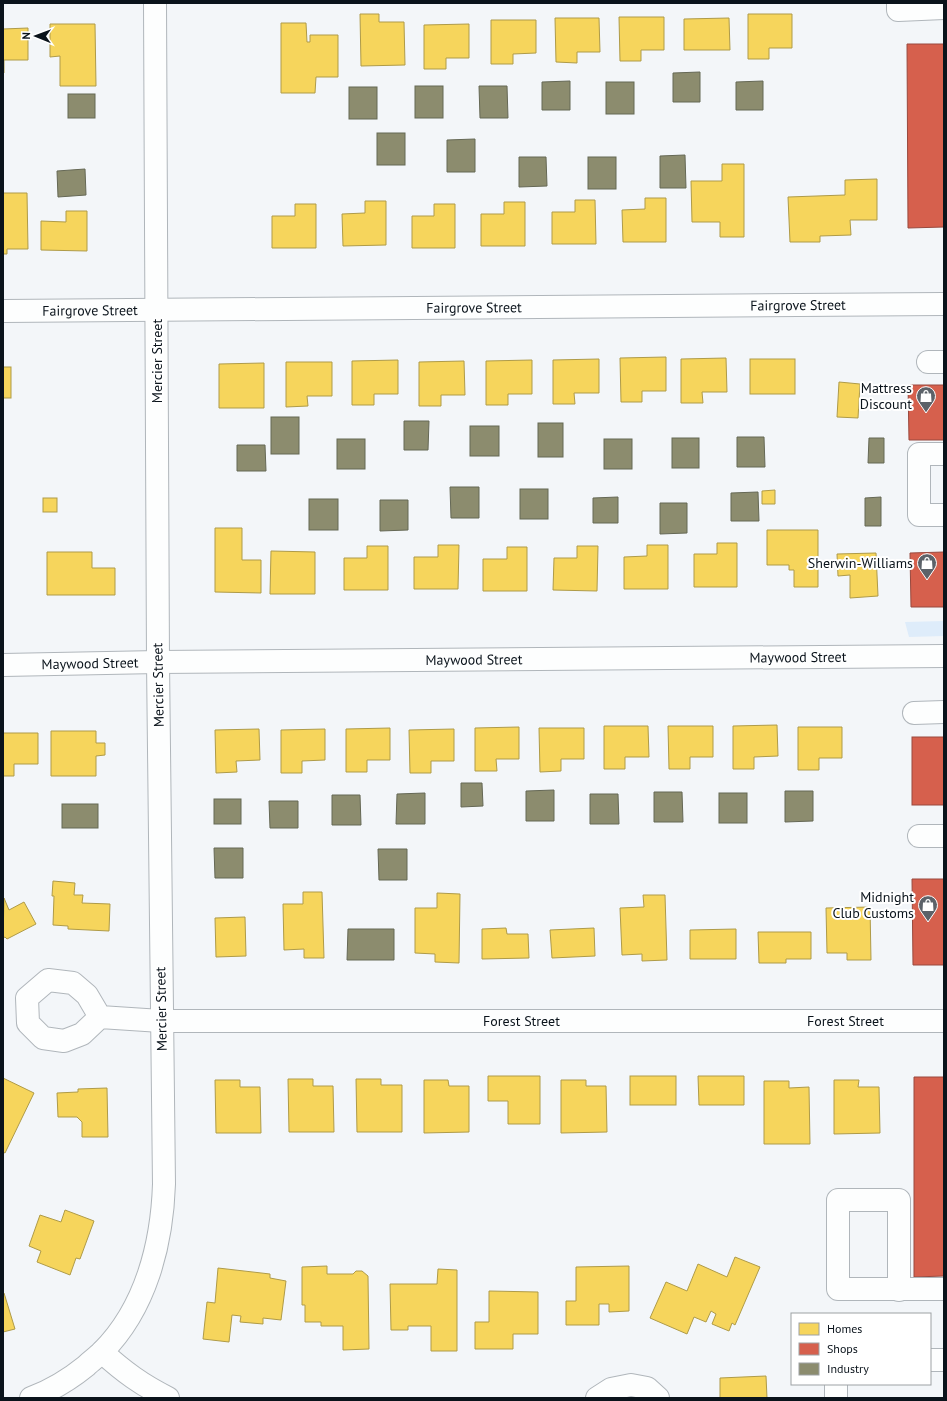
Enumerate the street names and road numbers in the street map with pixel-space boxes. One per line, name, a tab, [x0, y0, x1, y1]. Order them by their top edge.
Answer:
street label: Fairgrove Street	[750, 296, 846, 314]
street label: Fairgrove Street	[426, 298, 522, 317]
street label: Fairgrove Street	[42, 301, 138, 320]
street label: Mercier Street	[148, 319, 166, 403]
street label: Mercier Street	[148, 642, 168, 727]
street label: Maywood Street	[749, 648, 847, 666]
street label: Maywood Street	[425, 650, 523, 669]
street label: Maywood Street	[41, 653, 139, 673]
street label: Mercier Street	[151, 966, 171, 1051]
street label: Forest Street	[483, 1012, 560, 1030]
street label: Forest Street	[807, 1012, 884, 1030]

